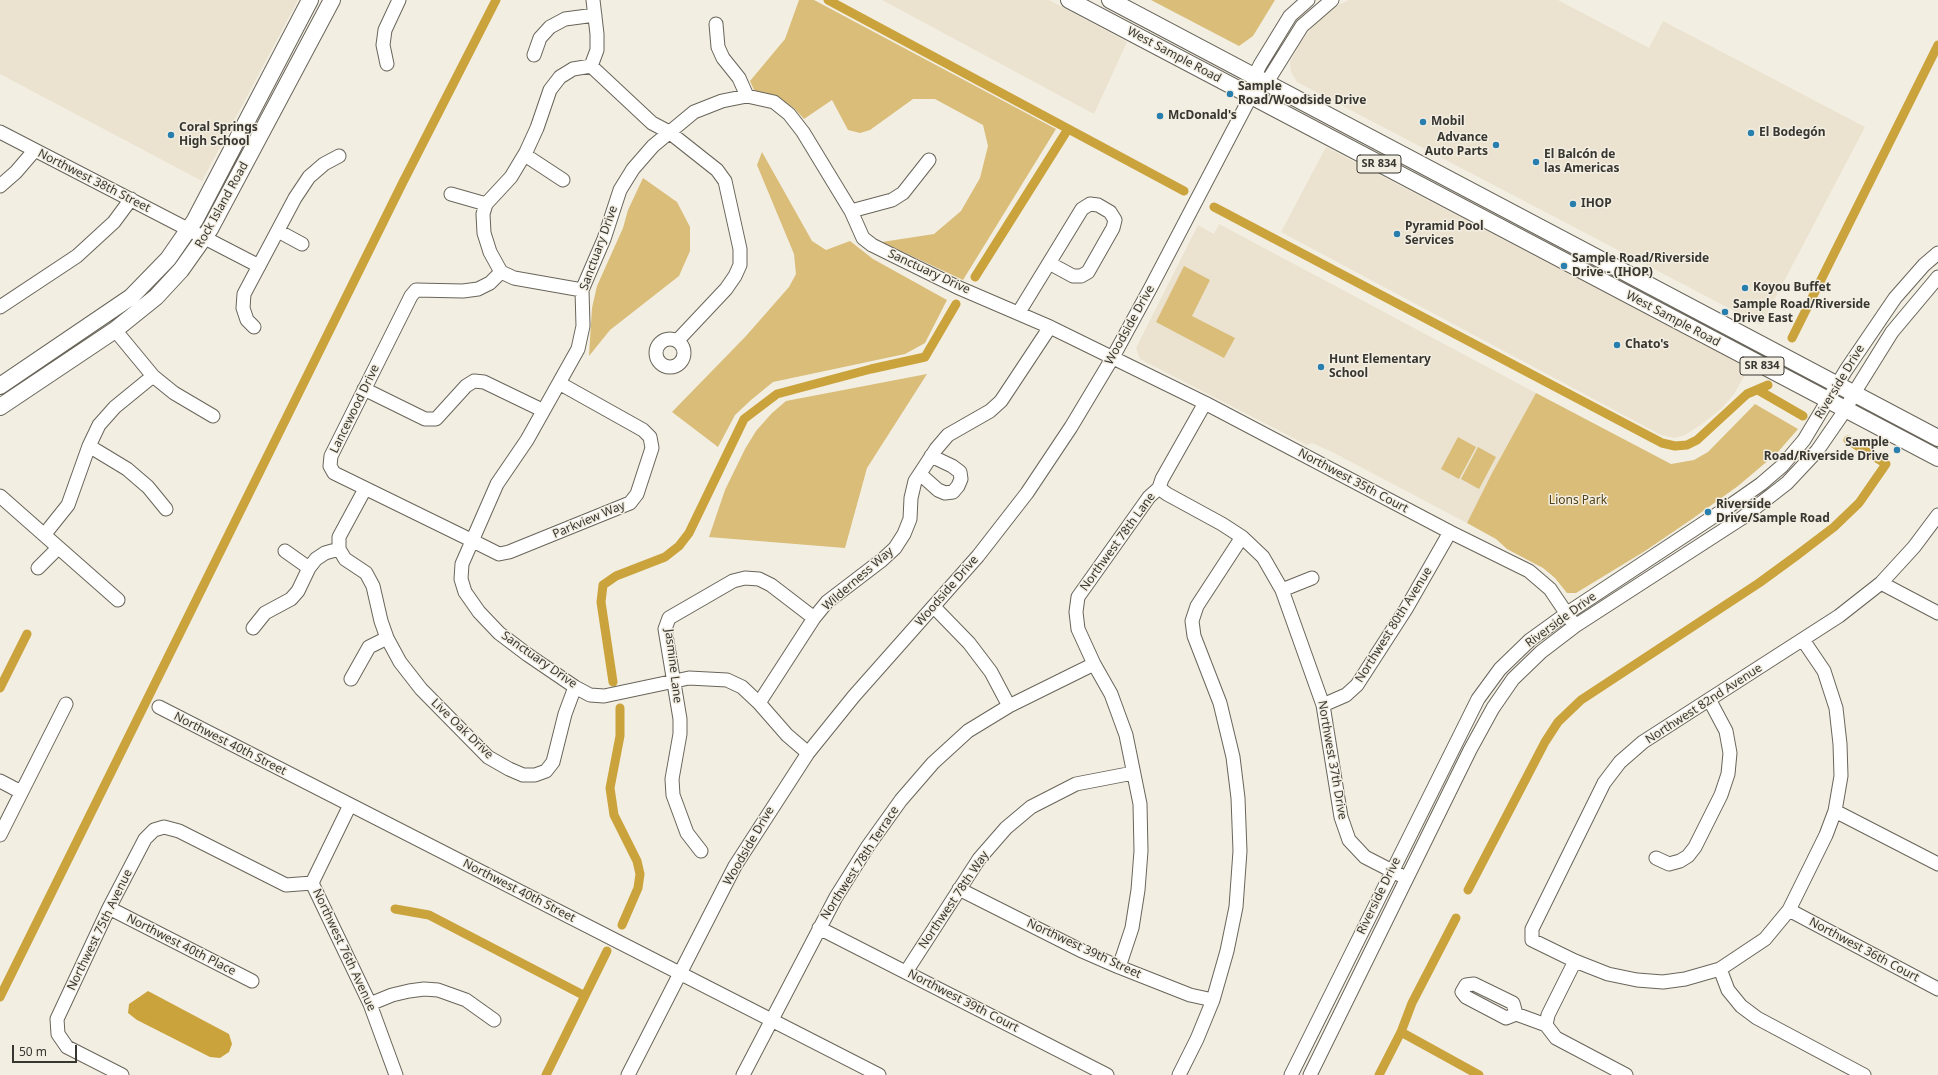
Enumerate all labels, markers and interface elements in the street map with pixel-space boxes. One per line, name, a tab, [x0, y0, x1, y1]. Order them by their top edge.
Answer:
street label: West Sample Road	[1124, 24, 1224, 86]
place label: Sample Road/Woodside Drive	[1238, 80, 1366, 108]
marker: Sample Road/Woodside Drive	[1225, 89, 1235, 99]
place label: McDonald's	[1168, 109, 1237, 123]
marker: McDonald's	[1155, 111, 1165, 121]
place label: Mobil	[1431, 115, 1465, 129]
marker: Mobil	[1418, 117, 1428, 127]
place label: Coral Springs High School	[179, 121, 258, 149]
place label: El Bodegón	[1759, 126, 1826, 140]
marker: El Bodegón	[1746, 128, 1756, 138]
marker: Coral Springs High School	[166, 130, 176, 140]
place label: Advance Auto Parts	[1425, 131, 1488, 159]
marker: Advance Auto Parts	[1491, 140, 1501, 150]
street label: Northwest 38th Street	[35, 146, 153, 216]
place label: El Balcón de las Americas	[1544, 148, 1619, 176]
road number: SR 834	[1357, 155, 1401, 173]
marker: El Balcón de las Americas	[1531, 157, 1541, 167]
street label: Rock Island Road	[192, 159, 252, 251]
place label: IHOP	[1581, 197, 1612, 211]
marker: IHOP	[1568, 199, 1578, 209]
street label: Sanctuary Drive	[577, 204, 621, 292]
place label: Pyramid Pool Services	[1405, 220, 1484, 248]
marker: Pyramid Pool Services	[1392, 229, 1402, 239]
street label: Sanctuary Drive	[886, 247, 972, 297]
place label: Sample Road/Riverside Drive - (IHOP)	[1572, 252, 1709, 280]
marker: Sample Road/Riverside Drive - (IHOP)	[1559, 261, 1569, 271]
place label: Koyou Buffet	[1753, 281, 1831, 295]
street label: Woodside Drive	[1102, 283, 1158, 367]
marker: Koyou Buffet	[1740, 283, 1750, 293]
street label: West Sample Road	[1623, 288, 1723, 350]
place label: Sample Road/Riverside Drive East	[1733, 298, 1870, 326]
marker: Sample Road/Riverside Drive East	[1720, 307, 1730, 317]
place label: Chato's	[1625, 338, 1669, 352]
marker: Chato's	[1612, 340, 1622, 350]
street label: Riverside Drive	[1812, 342, 1868, 422]
place label: Hunt Elementary School	[1329, 353, 1431, 381]
road number: SR 834	[1740, 357, 1784, 375]
street label: Lancewood Drive	[327, 362, 383, 456]
marker: Hunt Elementary School	[1316, 362, 1326, 372]
place label: Sample Road/Riverside Drive	[1764, 436, 1889, 464]
marker: Sample Road/Riverside Drive	[1892, 445, 1902, 455]
street label: Northwest 35th Court	[1295, 446, 1411, 516]
street label: Northwest 78th Lane	[1077, 490, 1159, 594]
park label: Lions Park	[1549, 494, 1607, 508]
street label: Parkview Way	[551, 498, 627, 542]
place label: Riverside Drive/Sample Road	[1716, 498, 1830, 526]
marker: Riverside Drive/Sample Road	[1703, 507, 1713, 517]
street label: Wilderness Way	[820, 544, 896, 614]
street label: Woodside Drive	[913, 553, 981, 629]
street label: Northwest 80th Avenue	[1353, 565, 1435, 685]
street label: Riverside Drive	[1523, 589, 1599, 651]
street label: Jasmine Lane	[661, 628, 685, 704]
street label: Sanctuary Drive	[498, 629, 580, 691]
street label: Northwest 82nd Avenue	[1643, 661, 1765, 747]
street label: Live Oak Drive	[428, 696, 496, 762]
street label: Northwest 37th Drive	[1314, 699, 1350, 821]
street label: Northwest 40th Street	[171, 709, 289, 779]
street label: Northwest 78th Terrace	[818, 803, 902, 923]
street label: Woodside Drive	[721, 804, 777, 888]
street label: Northwest 78th Way	[916, 848, 992, 952]
street label: Riverside Drive	[1354, 855, 1404, 937]
street label: Northwest 40th Street	[460, 856, 578, 926]
street label: Northwest 75th Avenue	[64, 867, 136, 993]
street label: Northwest 76th Avenue	[309, 887, 379, 1013]
street label: Northwest 40th Place	[124, 911, 238, 979]
street label: Northwest 36th Court	[1806, 915, 1922, 985]
street label: Northwest 39th Street	[1025, 916, 1143, 982]
street label: Northwest 39th Court	[905, 967, 1021, 1035]
scale bar	[14, 1037, 79, 1063]
text: 50 m	[19, 1043, 47, 1060]

